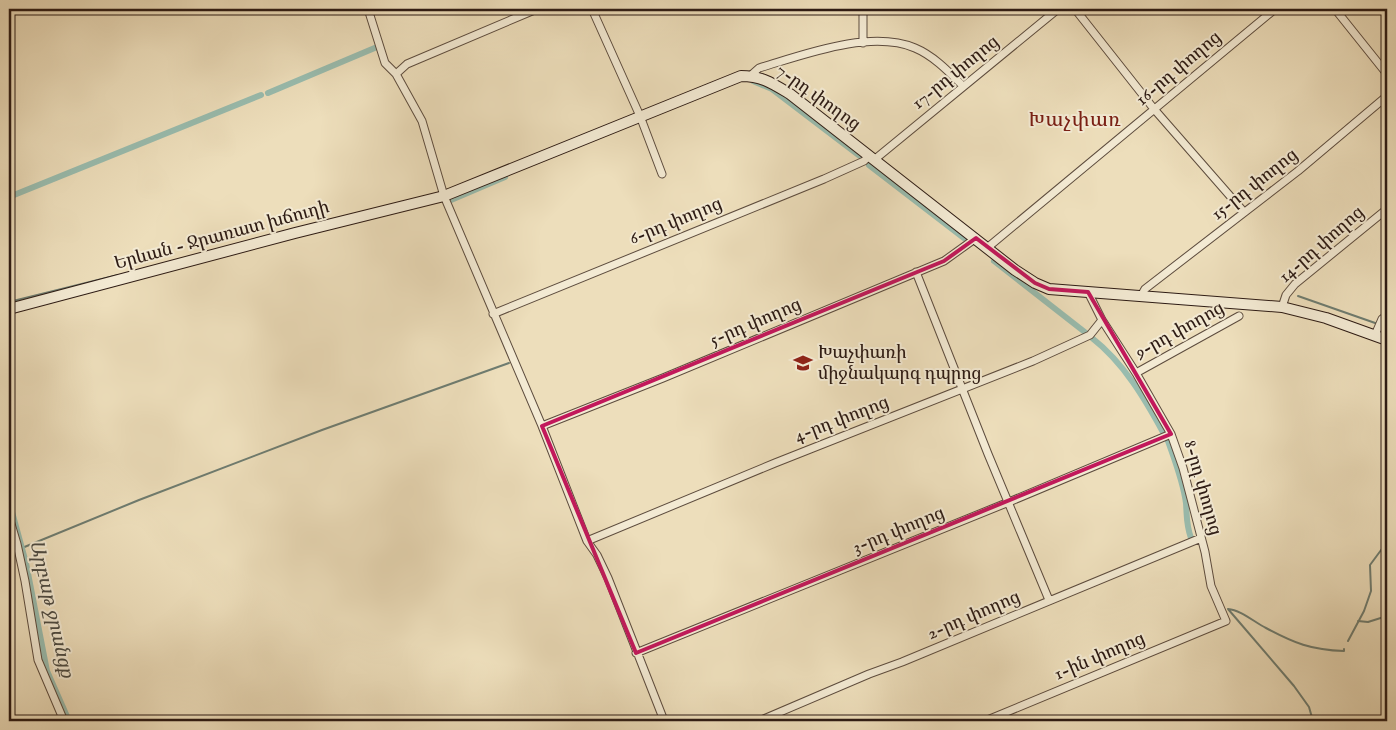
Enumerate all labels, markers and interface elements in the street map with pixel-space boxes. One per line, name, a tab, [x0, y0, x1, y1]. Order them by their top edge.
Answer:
street label: 16-րդ փողոց	[1131, 26, 1227, 112]
street label: 17-րդ փողոց	[908, 31, 1004, 115]
street label: 7-րդ փողոց	[771, 60, 865, 136]
district label: Խաչփառ	[1029, 108, 1121, 133]
street label: 15-րդ փողոց	[1207, 144, 1303, 226]
street label: 6-րդ փողոց	[626, 193, 726, 251]
street label: Երևան - Ջրառատ խճուղի	[112, 196, 332, 276]
street label: 14-րդ փողոց	[1274, 202, 1370, 288]
street label: 5-րդ փողոց	[707, 293, 805, 353]
street label: 9-րդ փողոց	[1131, 297, 1229, 365]
place label: Խաչփառի միջնակարգ դպրոց	[818, 342, 982, 386]
school or university icon: Խաչփառի միջնակարգ դպրոց	[792, 352, 814, 374]
street label: 4-րդ փողոց	[792, 391, 892, 449]
street label: 8-րդ փողոց	[1177, 438, 1227, 538]
street label: 3-րդ փողոց	[850, 502, 948, 560]
water label: Արբաթ ջրանցք	[23, 538, 79, 681]
street label: 2-րդ փողոց	[924, 586, 1024, 646]
street label: 1-ին փողոց	[1051, 628, 1149, 686]

